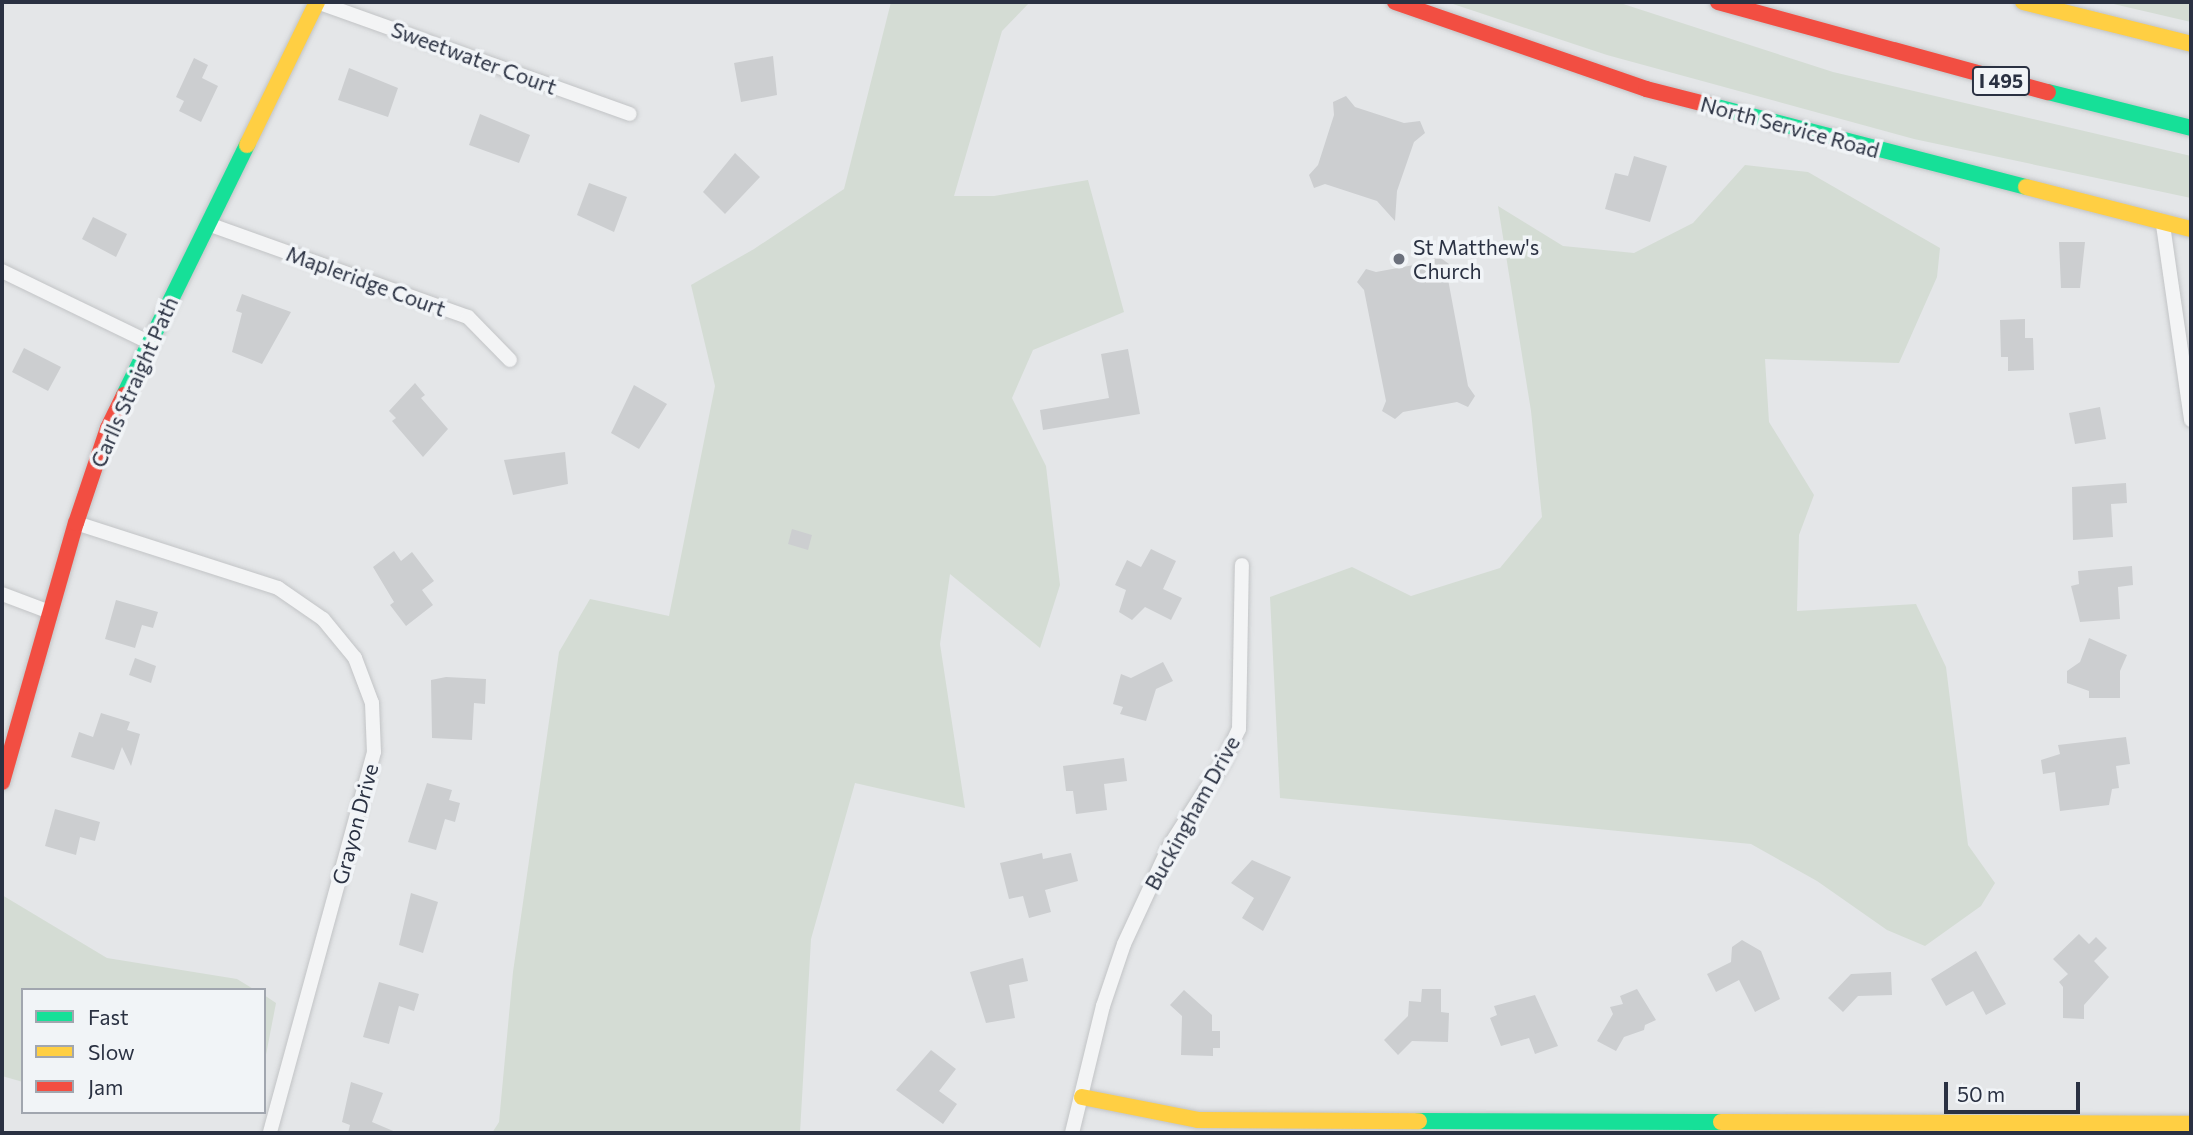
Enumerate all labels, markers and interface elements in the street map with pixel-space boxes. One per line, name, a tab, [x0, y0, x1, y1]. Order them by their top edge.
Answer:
street label: Sweetwater Court	[388, 16, 560, 100]
road number: I 495	[1971, 66, 2031, 96]
street label: North Service Road	[1698, 91, 1882, 163]
place label: St Matthew's Church	[1413, 234, 1539, 284]
street label: Mapleridge Court	[283, 241, 449, 321]
marker: St Matthew's Church	[1391, 251, 1407, 267]
street label: Carlls Straight Path	[85, 293, 183, 471]
street label: Buckingham Drive	[1139, 732, 1245, 894]
street label: Grayon Drive	[327, 761, 383, 887]
legend	[21, 988, 266, 1114]
text: Fast	[88, 1004, 129, 1029]
text: Slow	[88, 1039, 135, 1064]
scale bar	[1948, 1068, 2084, 1112]
text: Jam	[88, 1074, 123, 1099]
text: 50 m	[1957, 1081, 2005, 1106]

